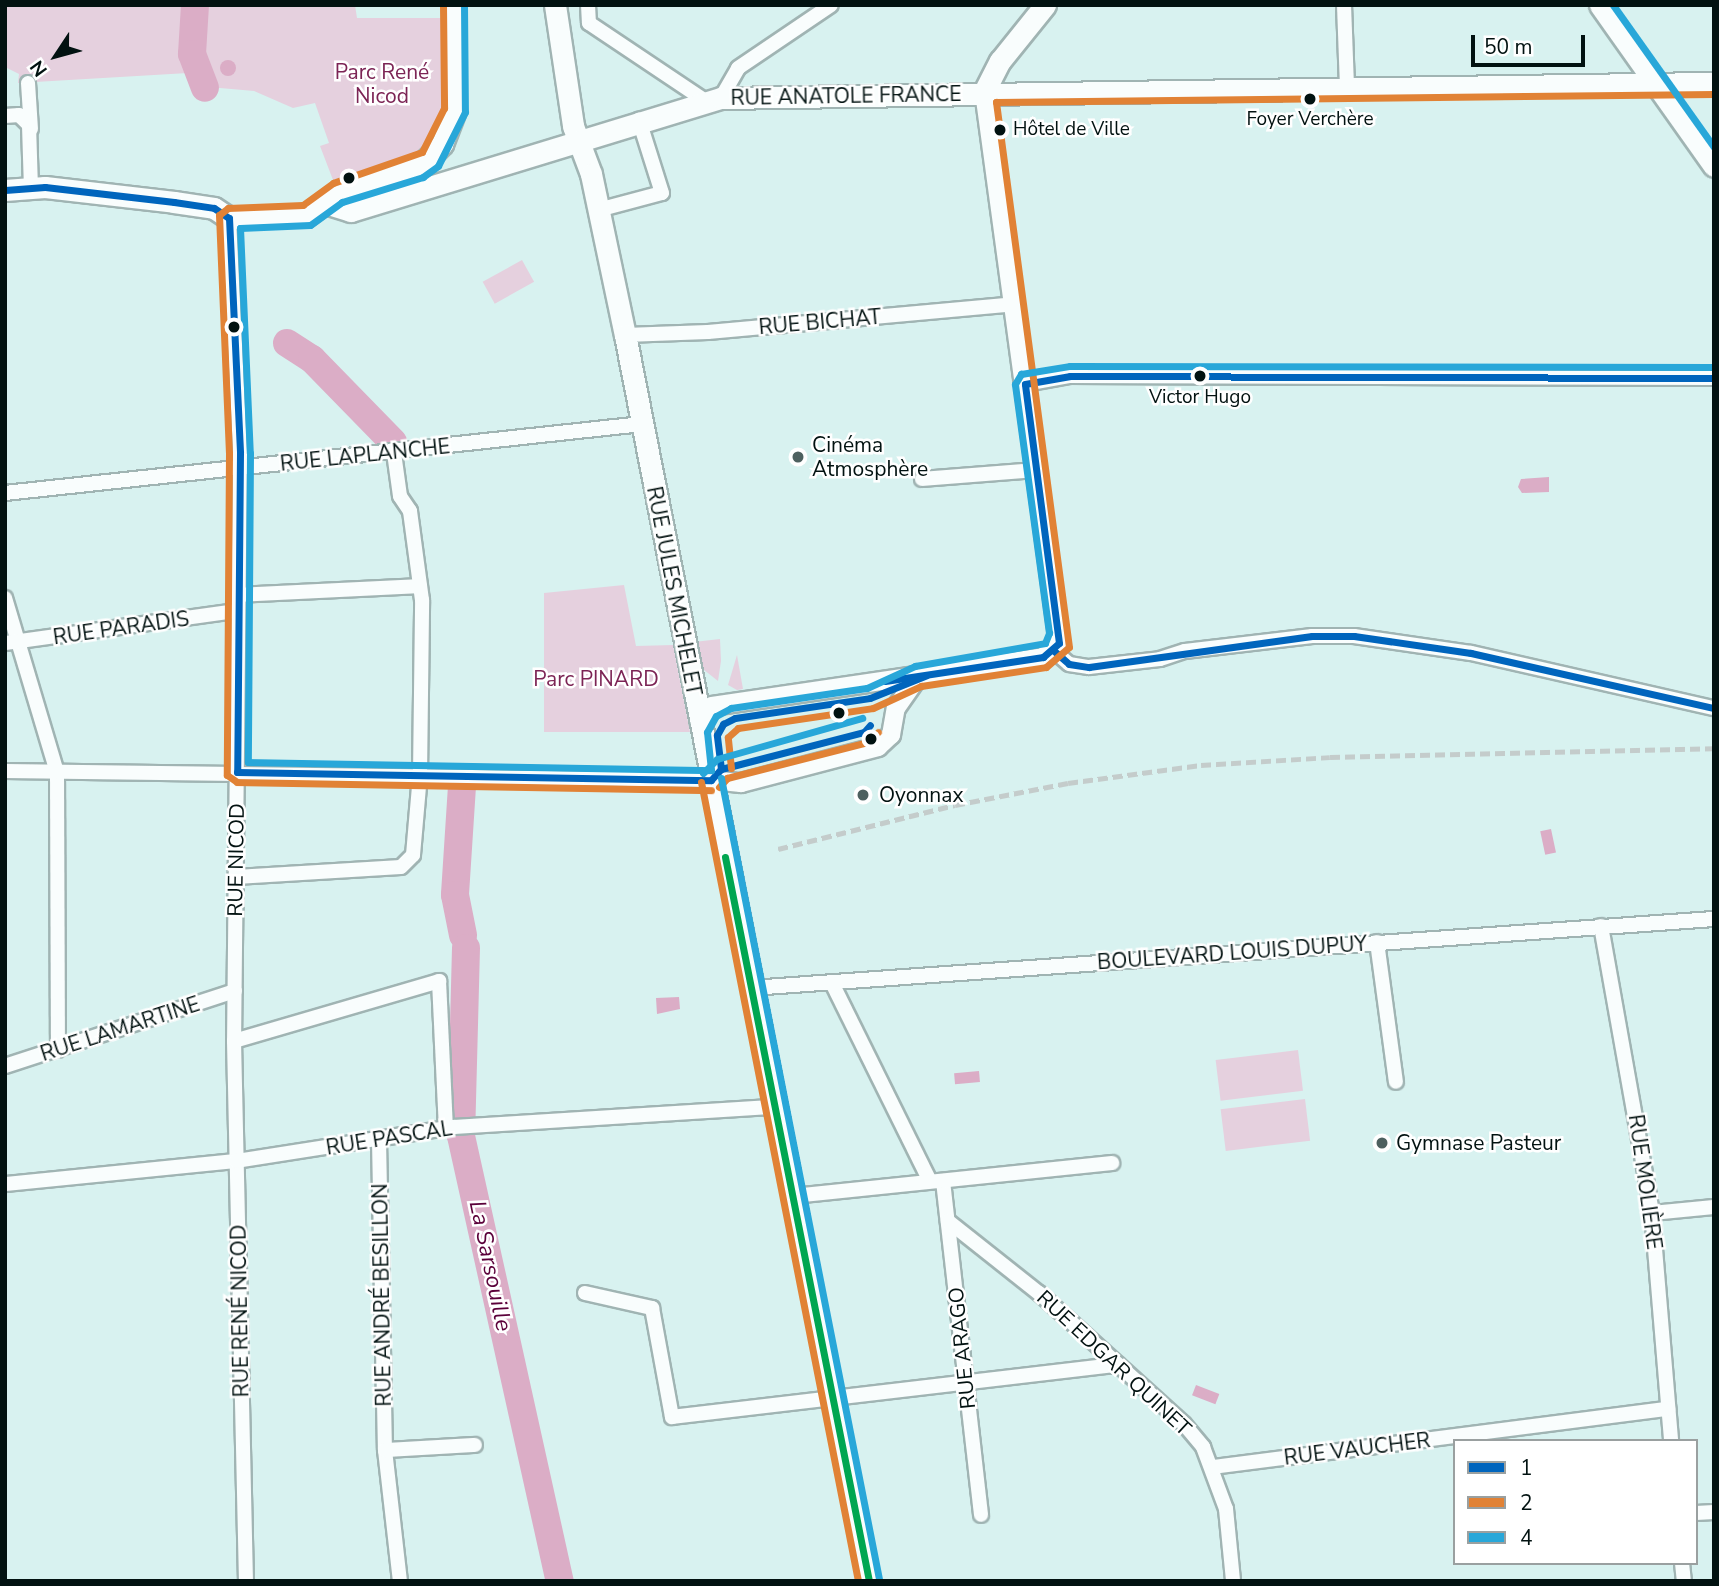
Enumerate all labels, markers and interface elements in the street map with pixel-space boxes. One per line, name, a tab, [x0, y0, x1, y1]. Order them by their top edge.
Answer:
north arrow	[21, 21, 91, 91]
scale bar	[1474, 21, 1588, 65]
text: 50 m	[1484, 33, 1533, 61]
text: N	[24, 55, 54, 82]
park label: Parc René Nicod	[335, 59, 429, 109]
street label: RUE ANATOLE FRANCE	[730, 81, 962, 111]
marker: Foyer Verchère	[1303, 92, 1317, 106]
place label: Foyer Verchère	[1246, 109, 1374, 131]
place label: Hôtel de Ville	[1013, 119, 1130, 141]
marker: Hôtel de Ville	[993, 123, 1007, 137]
unlabelled marker	[342, 171, 356, 185]
street label: RUE BICHAT	[758, 304, 882, 340]
unlabelled marker	[227, 320, 241, 334]
marker: Victor Hugo	[1193, 369, 1207, 383]
place label: Victor Hugo	[1149, 387, 1251, 409]
place label: Cinéma Atmosphère	[812, 432, 928, 482]
street label: RUE LAPLANCHE	[279, 434, 451, 476]
marker: Cinéma Atmosphère	[790, 449, 806, 465]
street label: RUE JULES MICHELET	[641, 484, 707, 698]
street label: RUE PARADIS	[51, 606, 191, 650]
park label: Parc PINARD	[533, 666, 659, 692]
unlabelled marker	[832, 706, 846, 720]
unlabelled marker	[864, 732, 878, 746]
place label: Oyonnax	[879, 782, 963, 808]
marker: Oyonnax	[853, 785, 873, 805]
street label: RUE NICOD	[222, 803, 250, 917]
street label: BOULEVARD LOUIS DUPUY	[1096, 931, 1368, 975]
street label: RUE LAMARTINE	[37, 991, 203, 1067]
street label: RUE MOLIÈRE	[1623, 1113, 1667, 1251]
street label: RUE PASCAL	[324, 1116, 454, 1160]
place label: Gymnase Pasteur	[1396, 1130, 1561, 1156]
marker: Gymnase Pasteur	[1374, 1135, 1390, 1151]
street label: RUE ANDRÉ BESILLON	[367, 1183, 397, 1407]
water label: La Sarsouille	[463, 1198, 517, 1334]
street label: RUE RENÉ NICOD	[226, 1224, 254, 1398]
street label: RUE EDGAR QUINET	[1032, 1285, 1196, 1441]
street label: RUE ARAGO	[943, 1286, 981, 1410]
street label: RUE VAUCHER	[1282, 1428, 1432, 1470]
legend	[1453, 1439, 1698, 1565]
text: 1	[1520, 1454, 1533, 1482]
text: 2	[1520, 1489, 1533, 1517]
text: 4	[1520, 1524, 1533, 1552]

